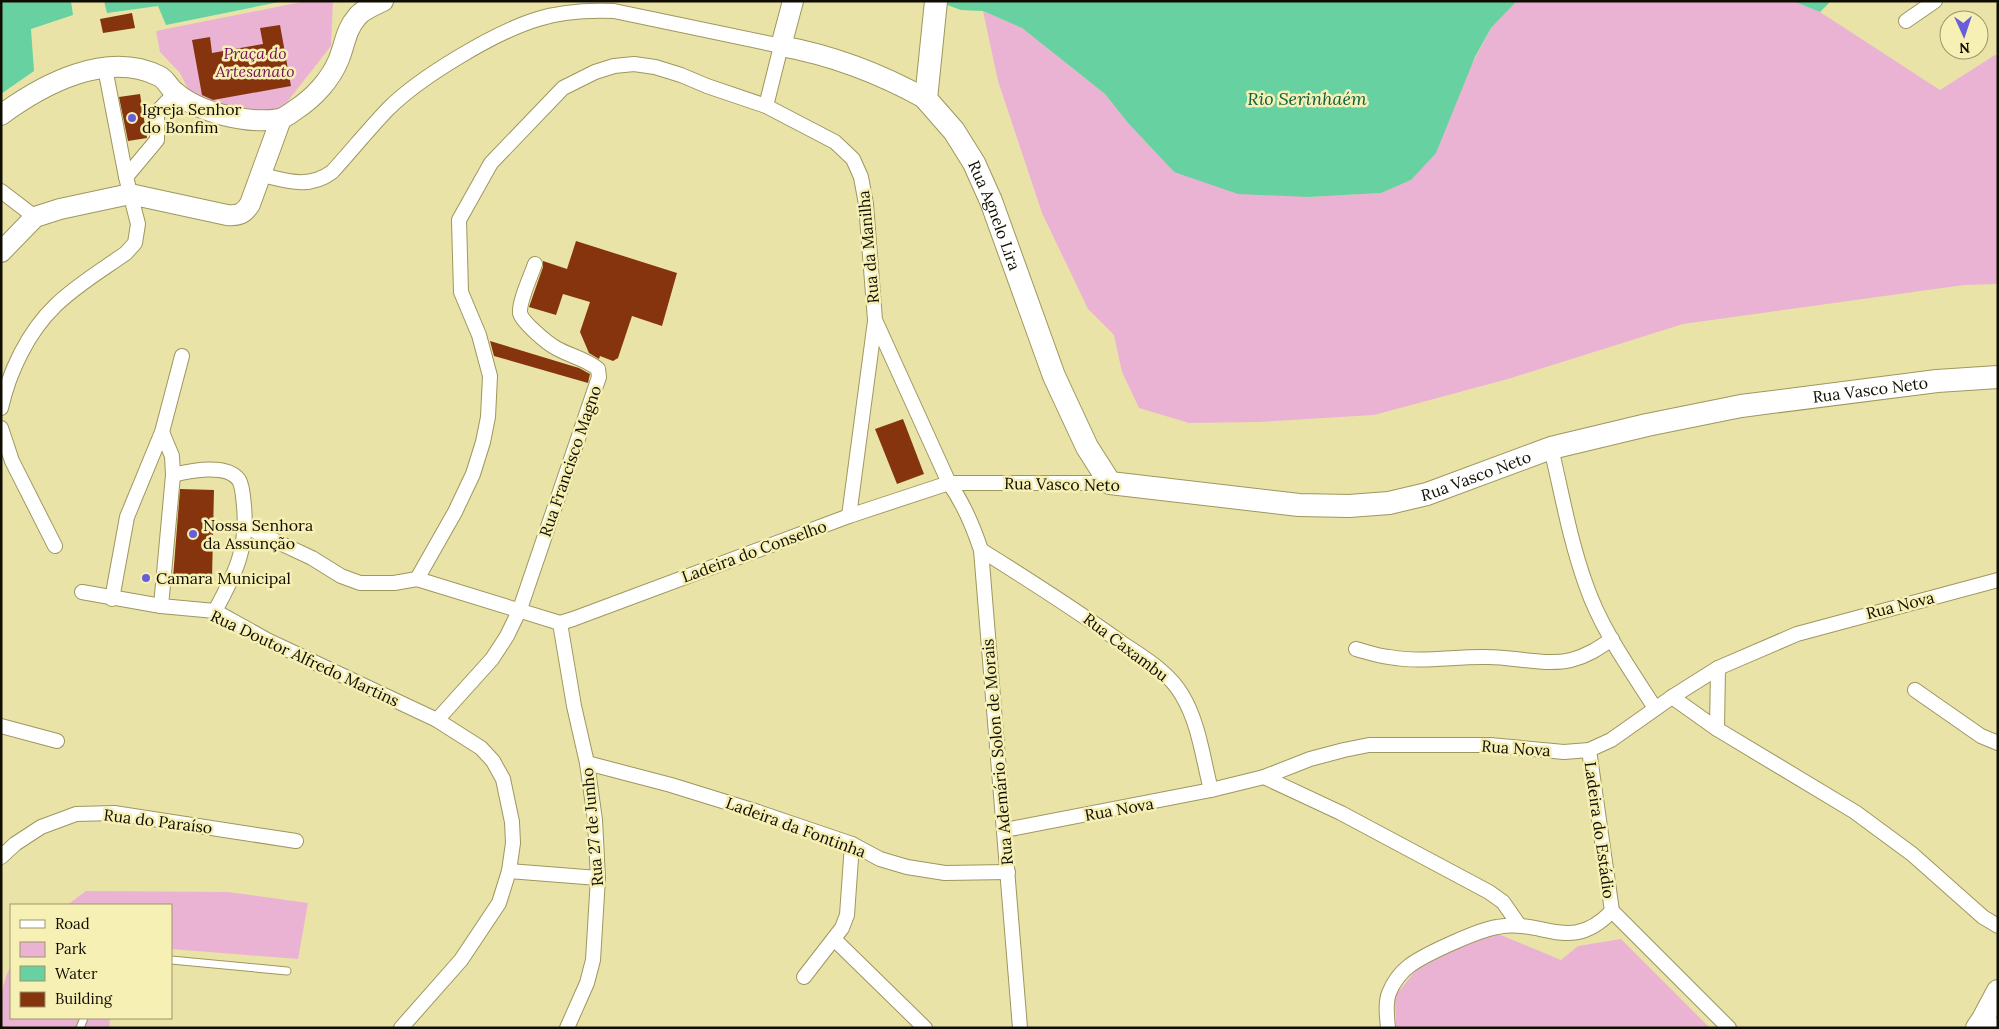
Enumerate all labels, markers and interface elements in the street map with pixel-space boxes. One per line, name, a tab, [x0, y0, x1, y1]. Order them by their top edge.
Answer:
north arrow	[1939, 10, 1989, 60]
text: N	[1959, 39, 1971, 57]
park label: Praça do Artesanato	[214, 43, 295, 81]
water label: Rio Serinhaém	[1247, 87, 1367, 110]
place label: Igreja Senhor do Bonfim	[142, 99, 242, 137]
marker: Igreja Senhor do Bonfim	[126, 112, 138, 124]
street label: Rua Agnelo Lira	[964, 157, 1025, 273]
street label: Rua da Manilha	[853, 190, 883, 304]
street label: Rua Vasco Neto	[1811, 372, 1929, 407]
street label: Rua Francisco Magno	[535, 383, 605, 539]
street label: Rua Vasco Neto	[1419, 446, 1534, 505]
street label: Rua Vasco Neto	[1004, 473, 1120, 495]
place label: Nossa Senhora da Assunção	[203, 515, 313, 553]
street label: Ladeira do Conselho	[679, 515, 829, 587]
marker: Nossa Senhora da Assunção	[187, 528, 199, 540]
place label: Camara Municipal	[156, 568, 291, 588]
marker: Camara Municipal	[140, 572, 152, 584]
street label: Rua Nova	[1864, 587, 1936, 623]
street label: Rua Doutor Alfredo Martins	[208, 605, 402, 711]
street label: Rua Caxambu	[1079, 608, 1173, 686]
street label: Rua Ademário Solon de Morais	[977, 638, 1017, 866]
street label: Rua Nova	[1481, 736, 1551, 760]
street label: Ladeira do Estádio	[1580, 760, 1620, 900]
street label: Rua 27 de Junho	[577, 767, 607, 887]
street label: Ladeira da Fontinha	[723, 792, 869, 862]
street label: Rua Nova	[1083, 793, 1155, 825]
street label: Rua do Paraíso	[102, 804, 214, 838]
legend	[10, 904, 172, 1019]
text: Road	[55, 914, 90, 933]
text: Park	[55, 939, 86, 958]
text: Water	[55, 964, 98, 983]
text: Building	[55, 989, 113, 1008]

